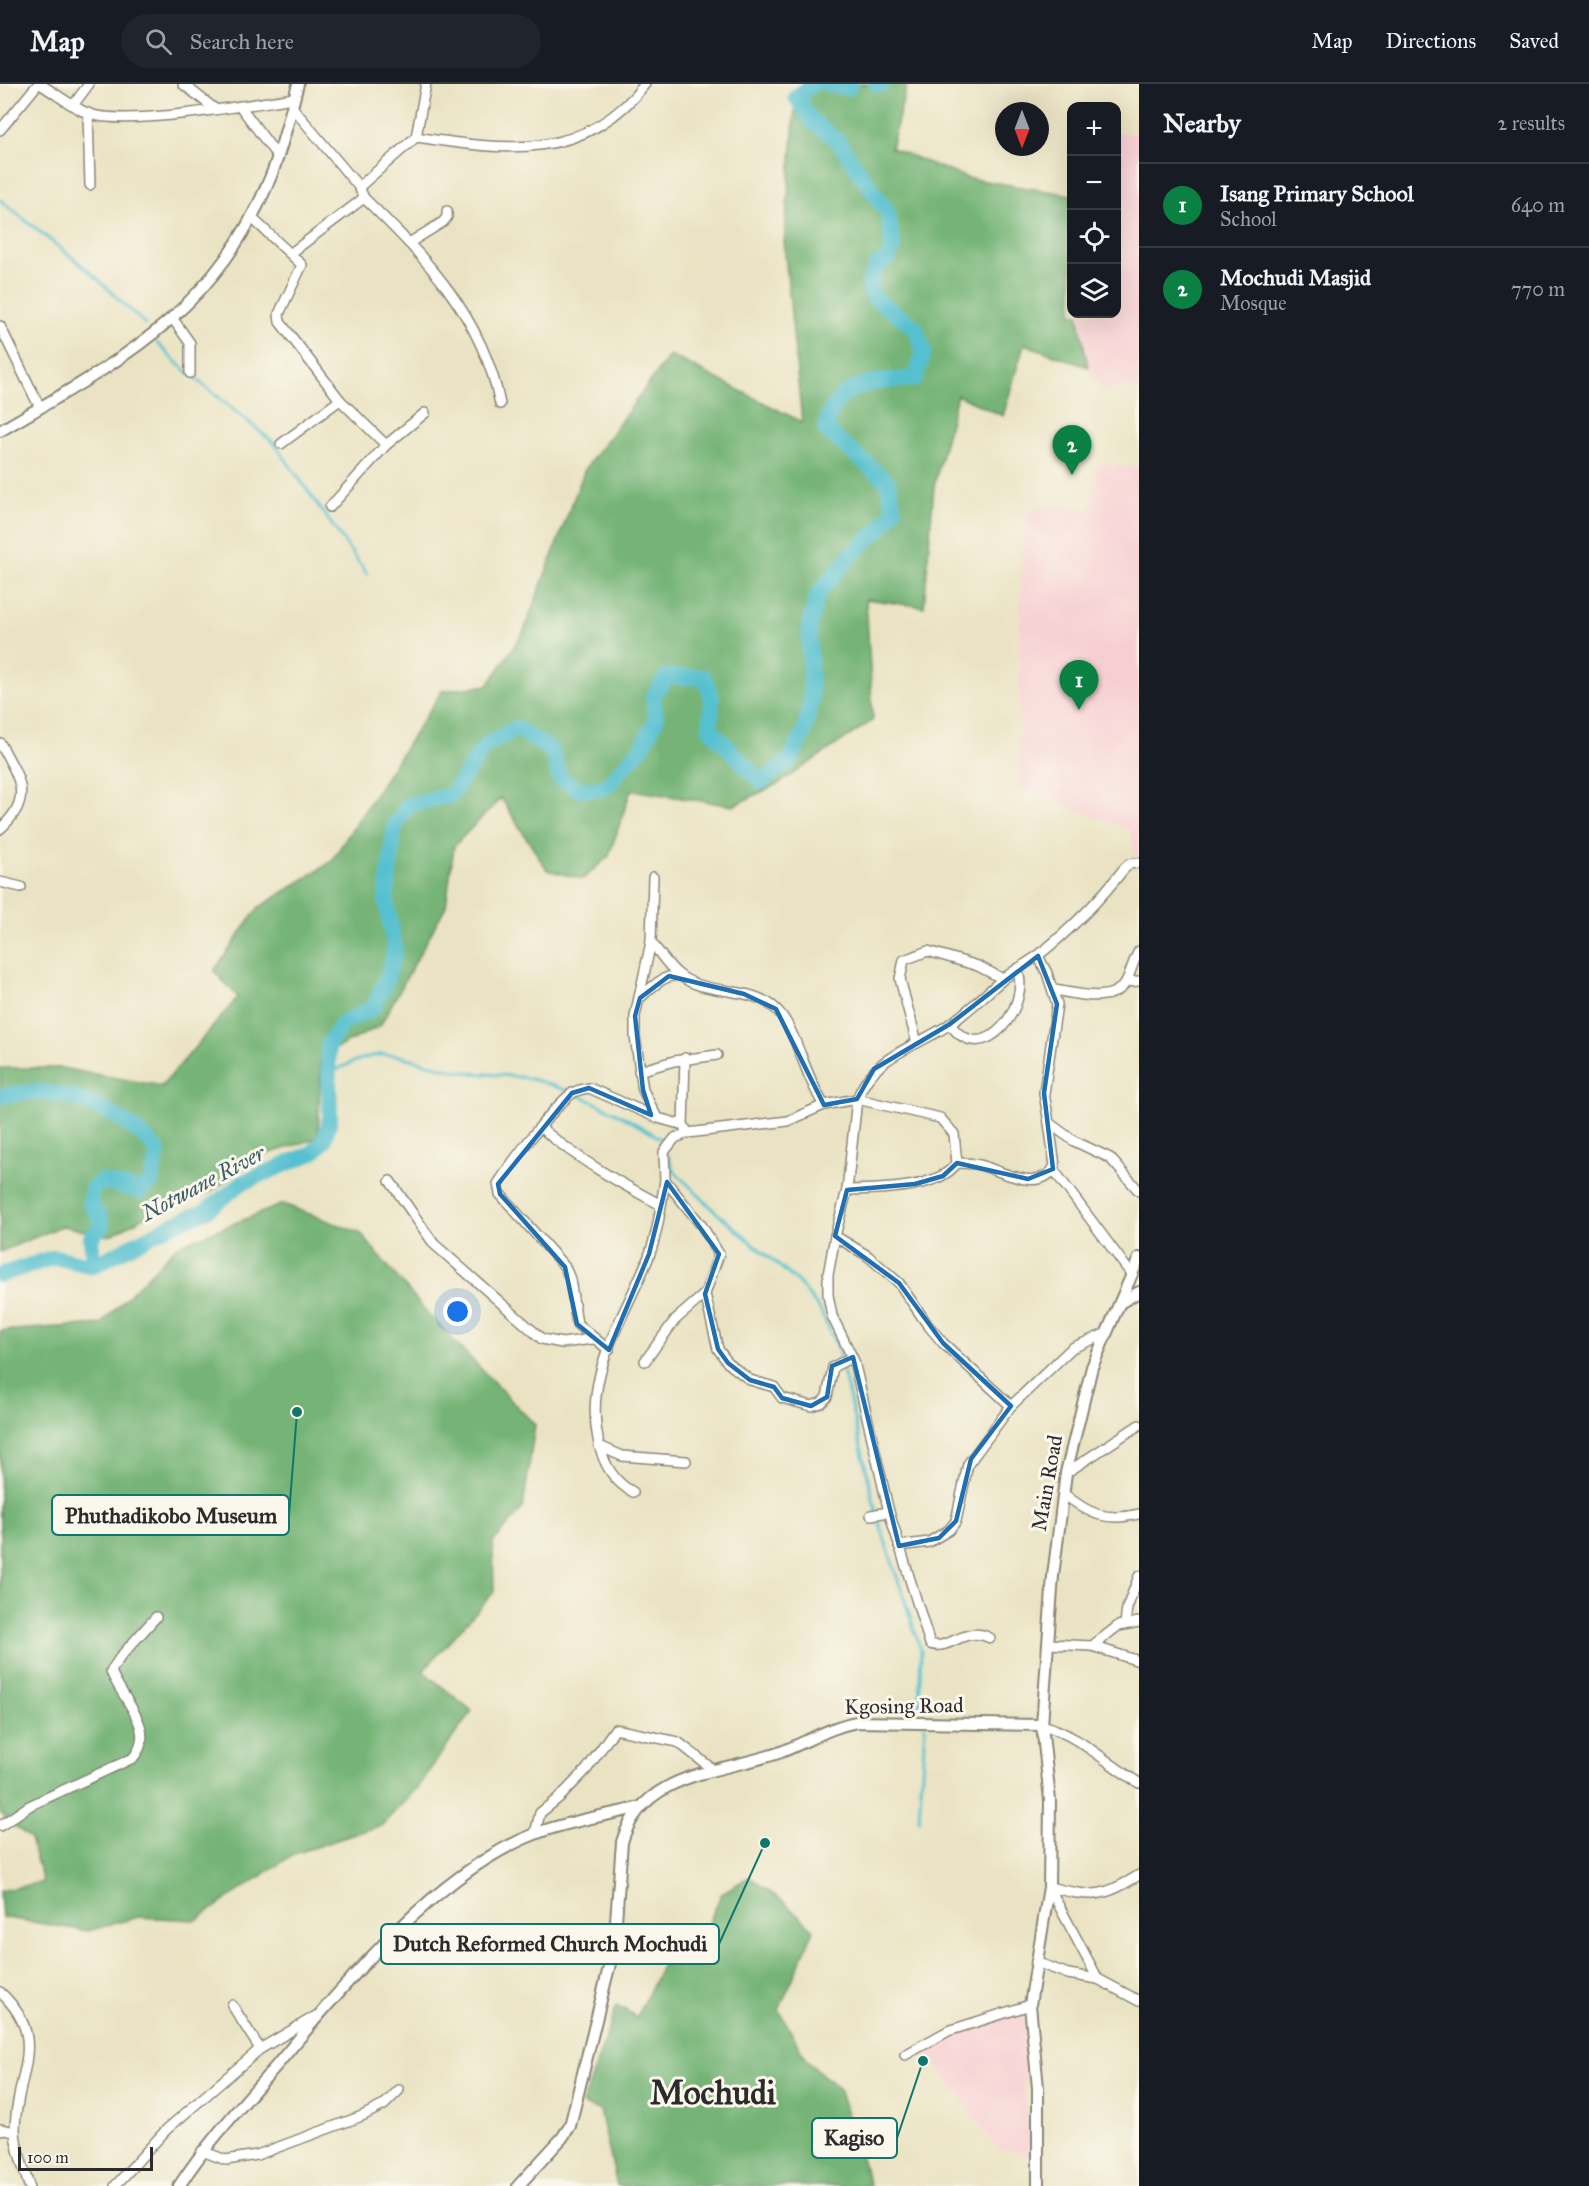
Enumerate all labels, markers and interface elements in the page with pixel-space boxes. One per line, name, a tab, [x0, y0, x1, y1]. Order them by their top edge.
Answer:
search box	[121, 14, 541, 68]
text: Map	[30, 24, 85, 59]
icon: search	[142, 25, 175, 58]
text: Search here	[190, 28, 294, 55]
text: Map	[1312, 28, 1353, 54]
text: Directions	[1386, 28, 1476, 54]
text: Saved	[1509, 28, 1559, 54]
north arrow	[995, 102, 1049, 156]
map controls	[1067, 102, 1121, 318]
button: +	[1067, 102, 1121, 156]
text: Nearby	[1163, 107, 1241, 139]
text: 2 results	[1497, 111, 1565, 135]
button: −	[1067, 156, 1121, 210]
text: Isang Primary School	[1220, 180, 1414, 207]
text: 1	[1179, 193, 1186, 217]
text: 640 m	[1511, 193, 1565, 217]
text: School	[1220, 207, 1277, 231]
button: locate	[1067, 210, 1121, 264]
button: layers	[1067, 264, 1121, 318]
text: Mochudi Masjid	[1220, 264, 1371, 291]
text: 2	[1178, 277, 1187, 301]
text: 770 m	[1511, 277, 1565, 301]
text: Mosque	[1220, 291, 1286, 315]
pin: 2	[1052, 426, 1092, 475]
pin: 1	[1060, 660, 1098, 710]
water label: Notwane River	[135, 1138, 271, 1228]
your location	[443, 1297, 472, 1326]
street label: Main Road	[1026, 1433, 1068, 1533]
callout: Phuthadikobo Museum	[52, 1495, 289, 1535]
text: Phuthadikobo Museum	[65, 1502, 278, 1529]
street label: Kgosing Road	[844, 1692, 964, 1720]
callout: Dutch Reformed Church Mochudi	[381, 1924, 719, 1964]
text: Dutch Reformed Church Mochudi	[393, 1930, 708, 1957]
district label: Mochudi	[650, 2073, 777, 2113]
callout: Kagiso	[812, 2118, 897, 2158]
text: Kagiso	[824, 2124, 884, 2151]
scale bar	[18, 2144, 153, 2172]
text: 100 m	[27, 2148, 69, 2167]

